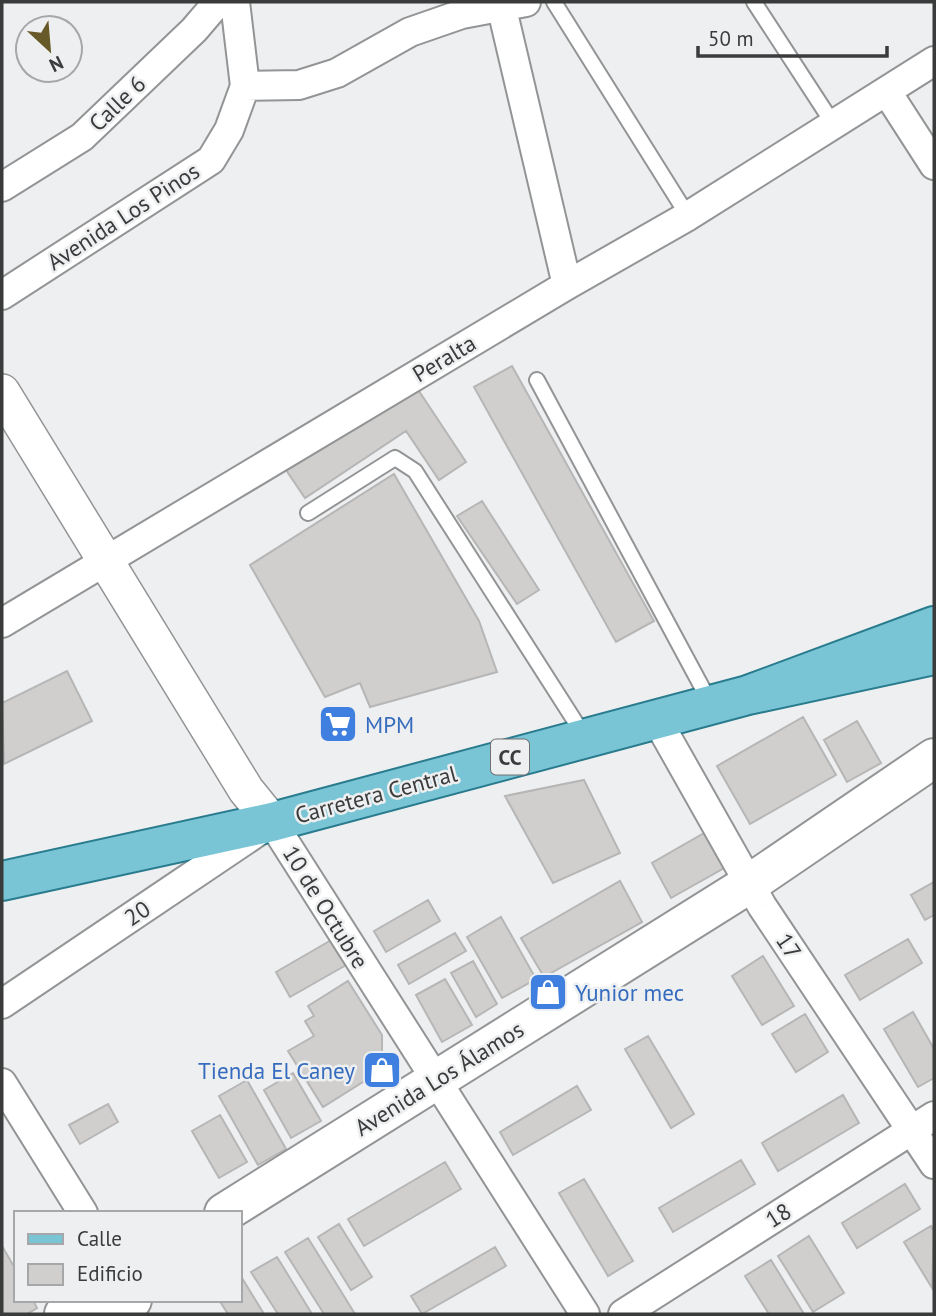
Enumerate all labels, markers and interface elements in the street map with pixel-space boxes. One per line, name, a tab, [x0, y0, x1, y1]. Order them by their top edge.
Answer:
north arrow	[14, 14, 84, 84]
scale bar	[698, 14, 887, 58]
text: 50 m	[708, 25, 754, 52]
text: N	[46, 51, 67, 78]
street label: Calle 6	[82, 69, 152, 137]
street label: Avenida Los Pinos	[41, 156, 205, 276]
street label: Peralta	[407, 328, 481, 388]
supermarket icon: MPM	[317, 703, 359, 745]
place label: MPM	[365, 710, 414, 739]
road number: CC	[491, 740, 529, 774]
street label: Carretera Central	[292, 758, 460, 830]
street label: 10 de Octubre	[277, 840, 375, 974]
street label: 20	[118, 894, 156, 932]
street label: 17	[770, 927, 808, 965]
shop icon: Yunior mec	[527, 971, 569, 1013]
place label: Yunior mec	[575, 978, 684, 1007]
street label: Avenida Los Álamos	[349, 1014, 529, 1142]
shop icon: Tienda El Caney	[361, 1049, 403, 1091]
place label: Tienda El Caney	[198, 1056, 355, 1085]
street label: 18	[760, 1196, 796, 1234]
legend	[14, 1211, 242, 1302]
text: Calle	[77, 1225, 122, 1252]
text: Edificio	[77, 1260, 143, 1287]

